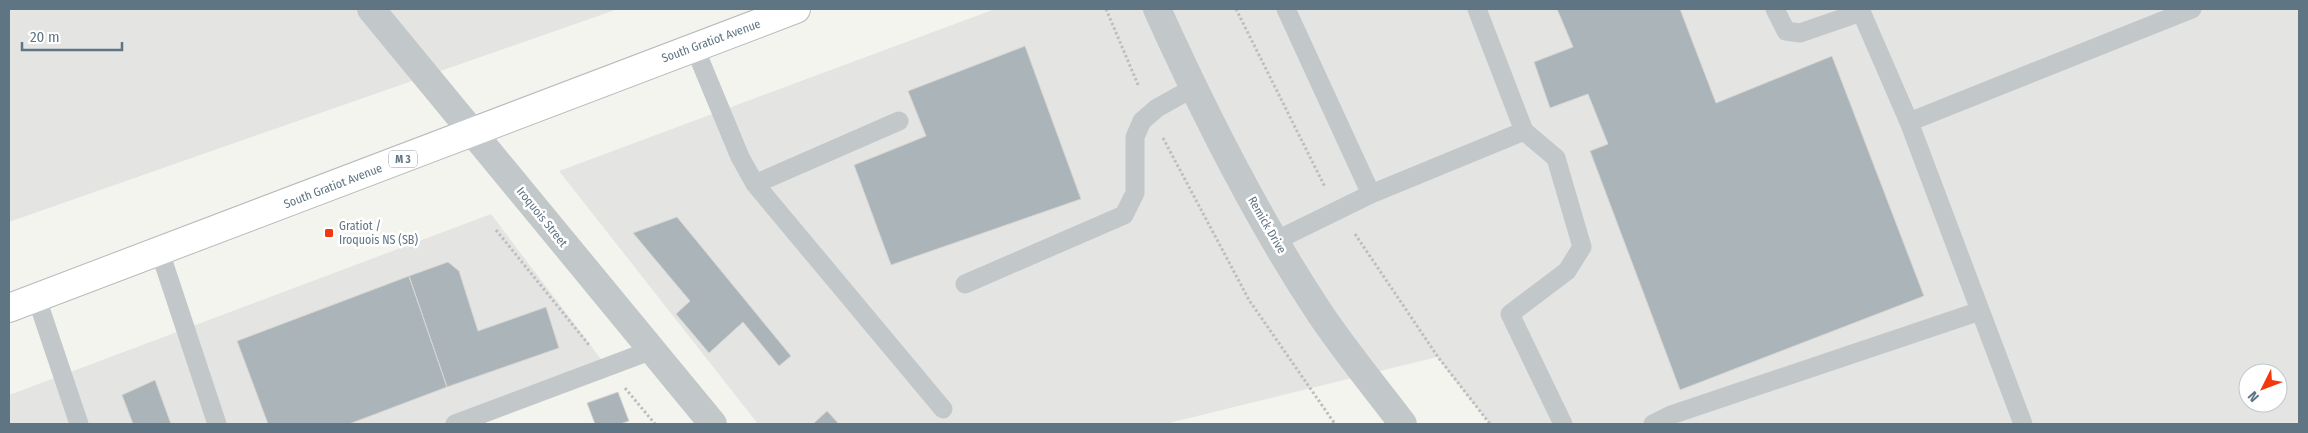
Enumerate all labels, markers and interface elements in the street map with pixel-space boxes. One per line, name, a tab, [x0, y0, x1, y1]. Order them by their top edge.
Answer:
street label: South Gratiot Avenue	[660, 17, 762, 65]
scale bar	[22, 20, 122, 52]
text: 20 m	[30, 28, 60, 46]
road number: M 3	[389, 150, 417, 168]
street label: South Gratiot Avenue	[282, 161, 384, 211]
street label: Iroquois Street	[514, 184, 570, 250]
street label: Remick Drive	[1245, 194, 1289, 256]
place label: Gratiot / Iroquois NS (SB)	[339, 219, 418, 247]
marker: Gratiot / Iroquois NS (SB)	[323, 227, 335, 239]
north arrow	[2238, 363, 2288, 413]
text: N	[2245, 388, 2263, 405]

